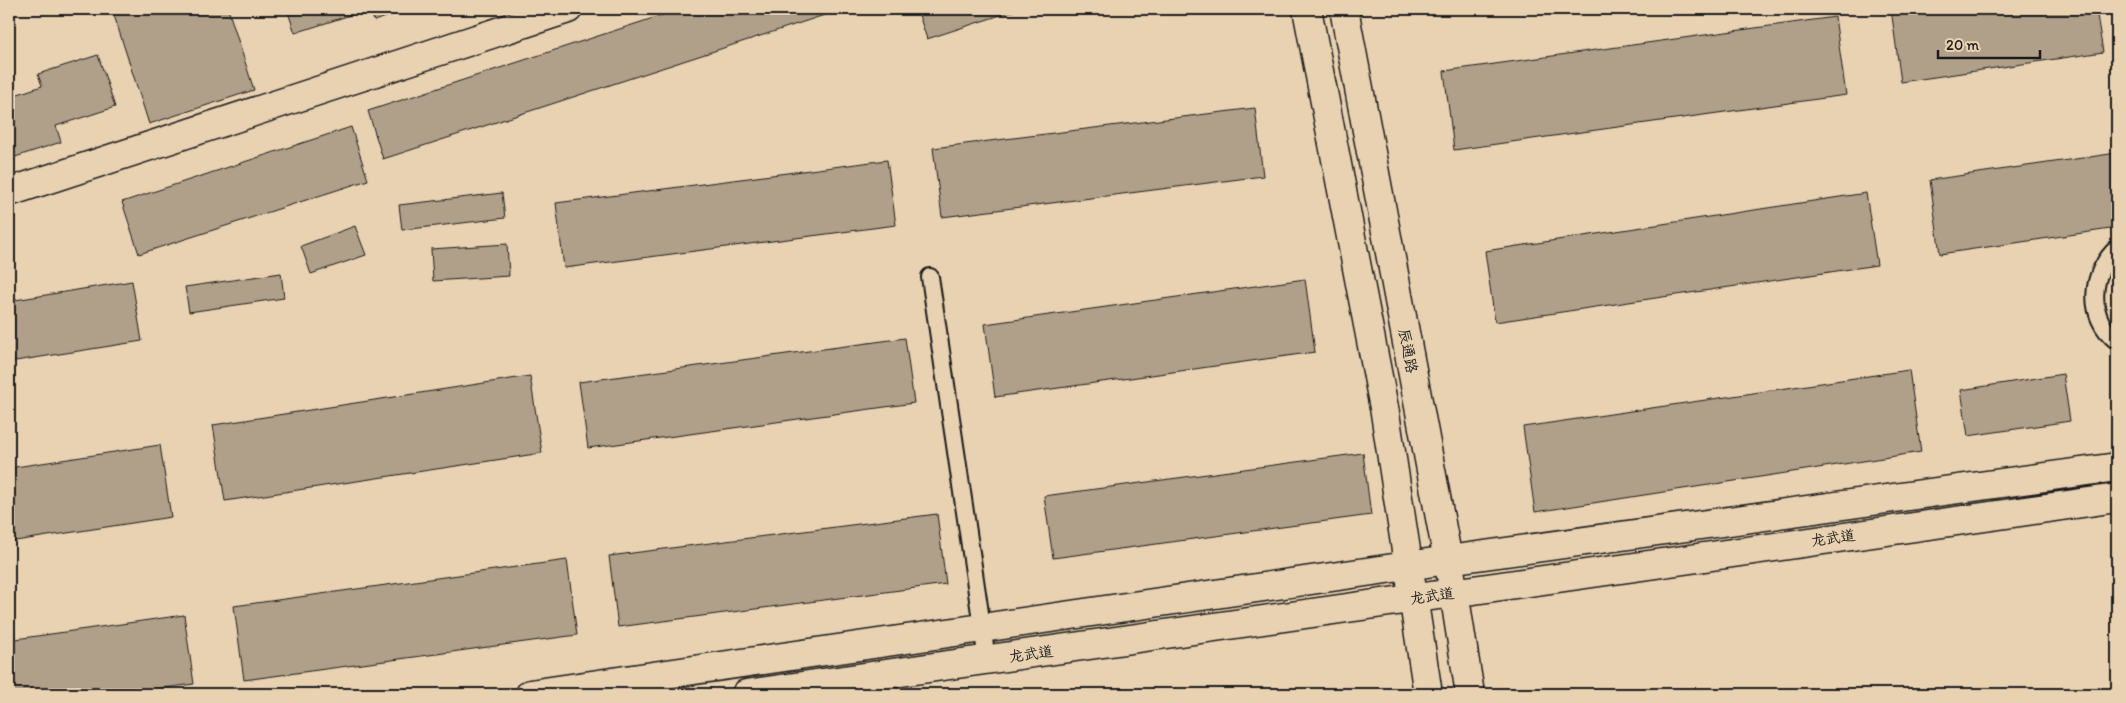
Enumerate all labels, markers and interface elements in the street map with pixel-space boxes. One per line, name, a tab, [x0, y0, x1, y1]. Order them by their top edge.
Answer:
scale bar	[1938, 28, 2041, 60]
text: 20 m	[1946, 36, 1980, 54]
street label: 辰通路	[1395, 327, 1421, 375]
street label: 龙武道	[1809, 526, 1857, 550]
street label: 龙武道	[1408, 584, 1456, 608]
street label: 龙武道	[1007, 642, 1055, 666]

